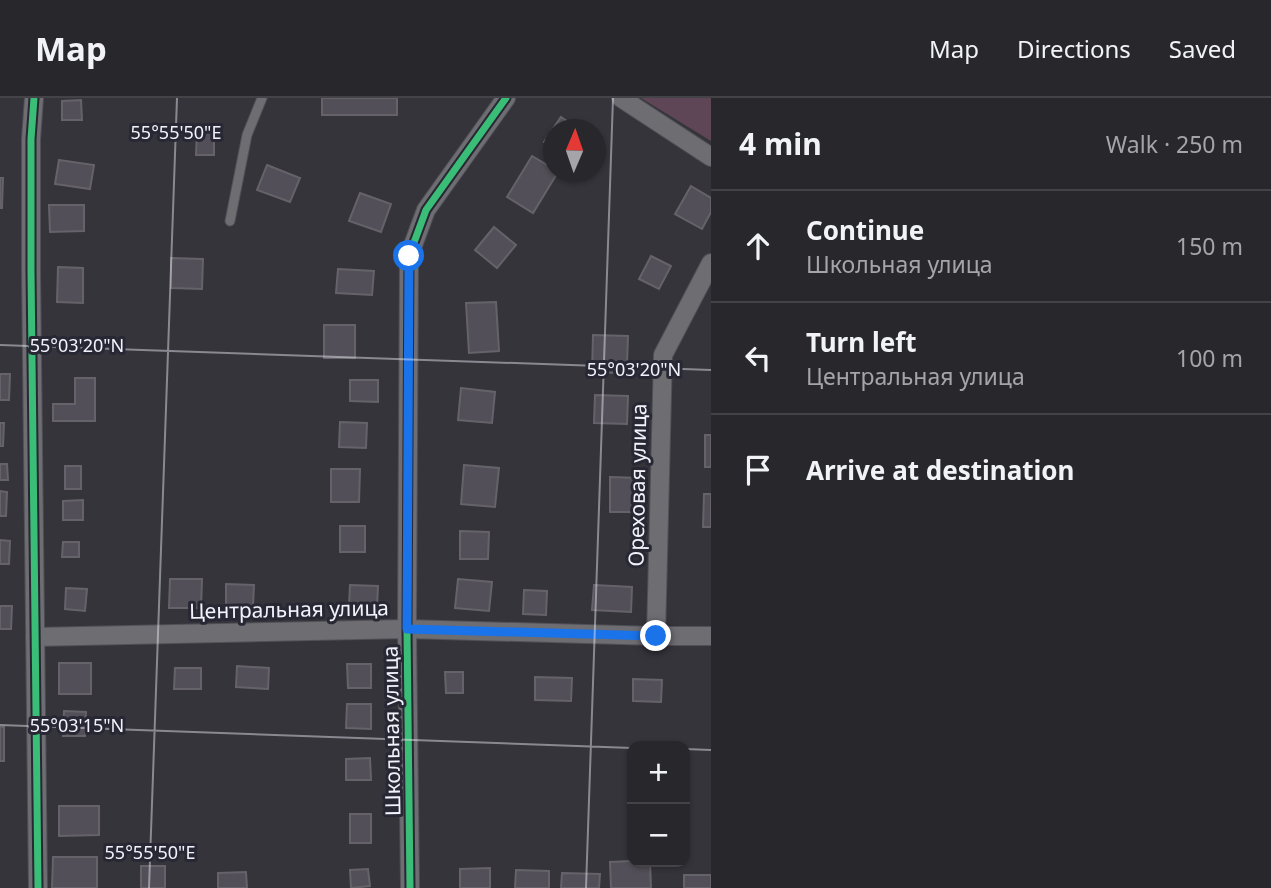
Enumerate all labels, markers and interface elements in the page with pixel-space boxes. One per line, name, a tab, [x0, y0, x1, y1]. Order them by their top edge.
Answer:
text: Map	[35, 26, 107, 71]
text: Map	[929, 32, 979, 65]
text: Directions	[1017, 32, 1131, 65]
text: Saved	[1169, 32, 1236, 65]
north arrow	[543, 119, 606, 182]
text: 55°55'50"E	[131, 120, 221, 144]
text: 4 min	[739, 123, 822, 164]
text: Walk · 250 m	[1106, 128, 1243, 160]
text: Continue	[806, 212, 924, 248]
icon: ahead	[739, 227, 777, 265]
text: 150 m	[1176, 230, 1243, 262]
route start	[393, 240, 424, 271]
text: Школьная улица	[806, 248, 993, 280]
text: Turn left	[806, 324, 917, 360]
text: 55°03'20"N	[30, 333, 124, 357]
icon: left	[739, 339, 777, 377]
text: 100 m	[1176, 342, 1243, 374]
text: 55°03'20"N	[587, 357, 681, 381]
text: Центральная улица	[806, 360, 1025, 392]
street label: Ореховая улица	[622, 403, 652, 567]
icon: arrive	[739, 451, 777, 489]
text: Arrive at destination	[806, 452, 1075, 488]
street label: Центральная улица	[189, 593, 389, 625]
route end	[640, 620, 671, 651]
street label: Школьная улица	[376, 646, 406, 816]
text: 55°03'15"N	[30, 713, 124, 737]
map controls	[627, 741, 690, 867]
button: +	[627, 741, 690, 804]
button: −	[627, 804, 690, 867]
text: 55°55'50"E	[105, 840, 195, 864]

